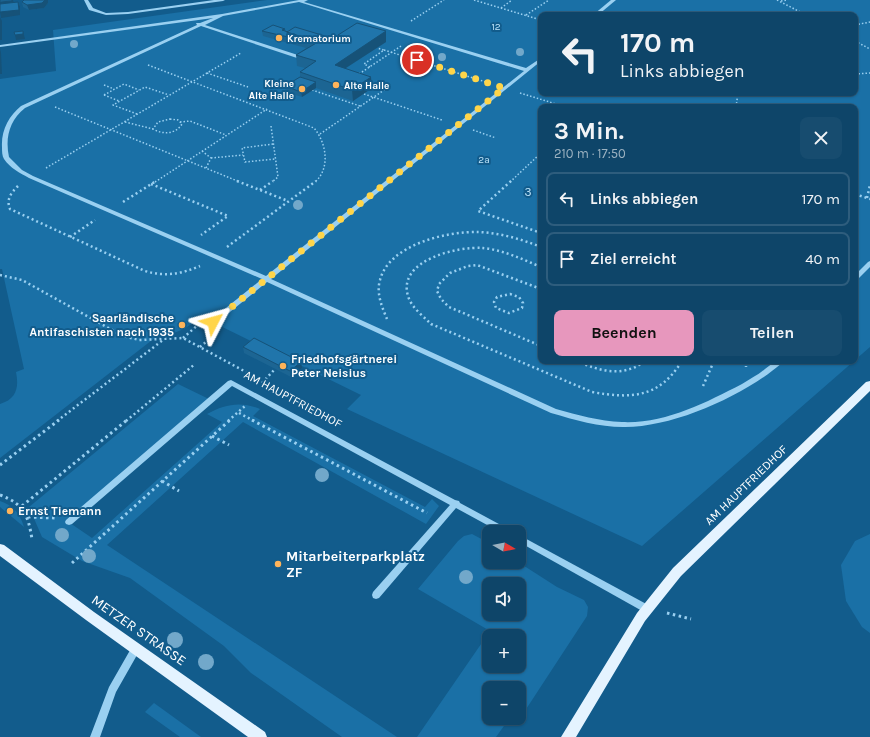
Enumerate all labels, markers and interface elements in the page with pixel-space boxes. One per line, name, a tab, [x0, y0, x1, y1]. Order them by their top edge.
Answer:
park label: 12	[491, 21, 501, 33]
text: 170 m	[620, 26, 695, 59]
icon: left	[554, 28, 606, 80]
marker: Krematorium	[274, 33, 284, 43]
place label: Krematorium	[287, 33, 351, 45]
pin	[400, 43, 434, 77]
icon: arrive	[406, 49, 428, 71]
text: Links abbiegen	[620, 60, 745, 82]
place label: Kleine Alte Halle	[249, 78, 294, 102]
marker: Alte Halle	[331, 80, 341, 90]
place label: Alte Halle	[344, 80, 389, 92]
marker: Kleine Alte Halle	[297, 84, 307, 94]
text: 3 Min.	[554, 117, 624, 145]
button: close	[800, 117, 842, 159]
text: 210 m · 17:50	[554, 146, 626, 161]
park label: 2a	[478, 154, 490, 166]
park label: 3	[524, 185, 532, 199]
icon: left	[556, 188, 578, 210]
text: Links abbiegen	[590, 190, 698, 208]
text: 170 m	[802, 190, 840, 208]
icon: arrive	[556, 248, 578, 270]
text: Ziel erreicht	[590, 250, 676, 268]
text: 40 m	[805, 250, 840, 268]
position arrow	[192, 301, 234, 343]
button: Beenden	[554, 310, 694, 356]
button: Teilen	[702, 310, 842, 356]
place label: Saarländische Antifaschisten nach 1935	[29, 311, 174, 339]
marker: Saarländische Antifaschisten nach 1935	[177, 320, 187, 330]
place label: Friedhofsgärtnerei Peter Neisius	[291, 352, 397, 380]
marker: Friedhofsgärtnerei Peter Neisius	[278, 361, 288, 371]
street label: AM HAUPTFRIEDHOF	[242, 367, 344, 431]
street label: AM HAUPTFRIEDHOF	[702, 442, 790, 528]
place label: Ernst Tiemann	[18, 504, 101, 518]
marker: Ernst Tiemann	[5, 506, 15, 516]
north arrow	[482, 525, 526, 569]
map controls	[482, 525, 526, 725]
place label: Mitarbeiterparkplatz ZF	[286, 548, 425, 581]
marker: Mitarbeiterparkplatz ZF	[273, 559, 283, 569]
button: sound	[482, 577, 526, 621]
street label: METZER STRASSE	[88, 591, 189, 669]
button: +	[482, 629, 526, 673]
button: −	[482, 681, 526, 725]

